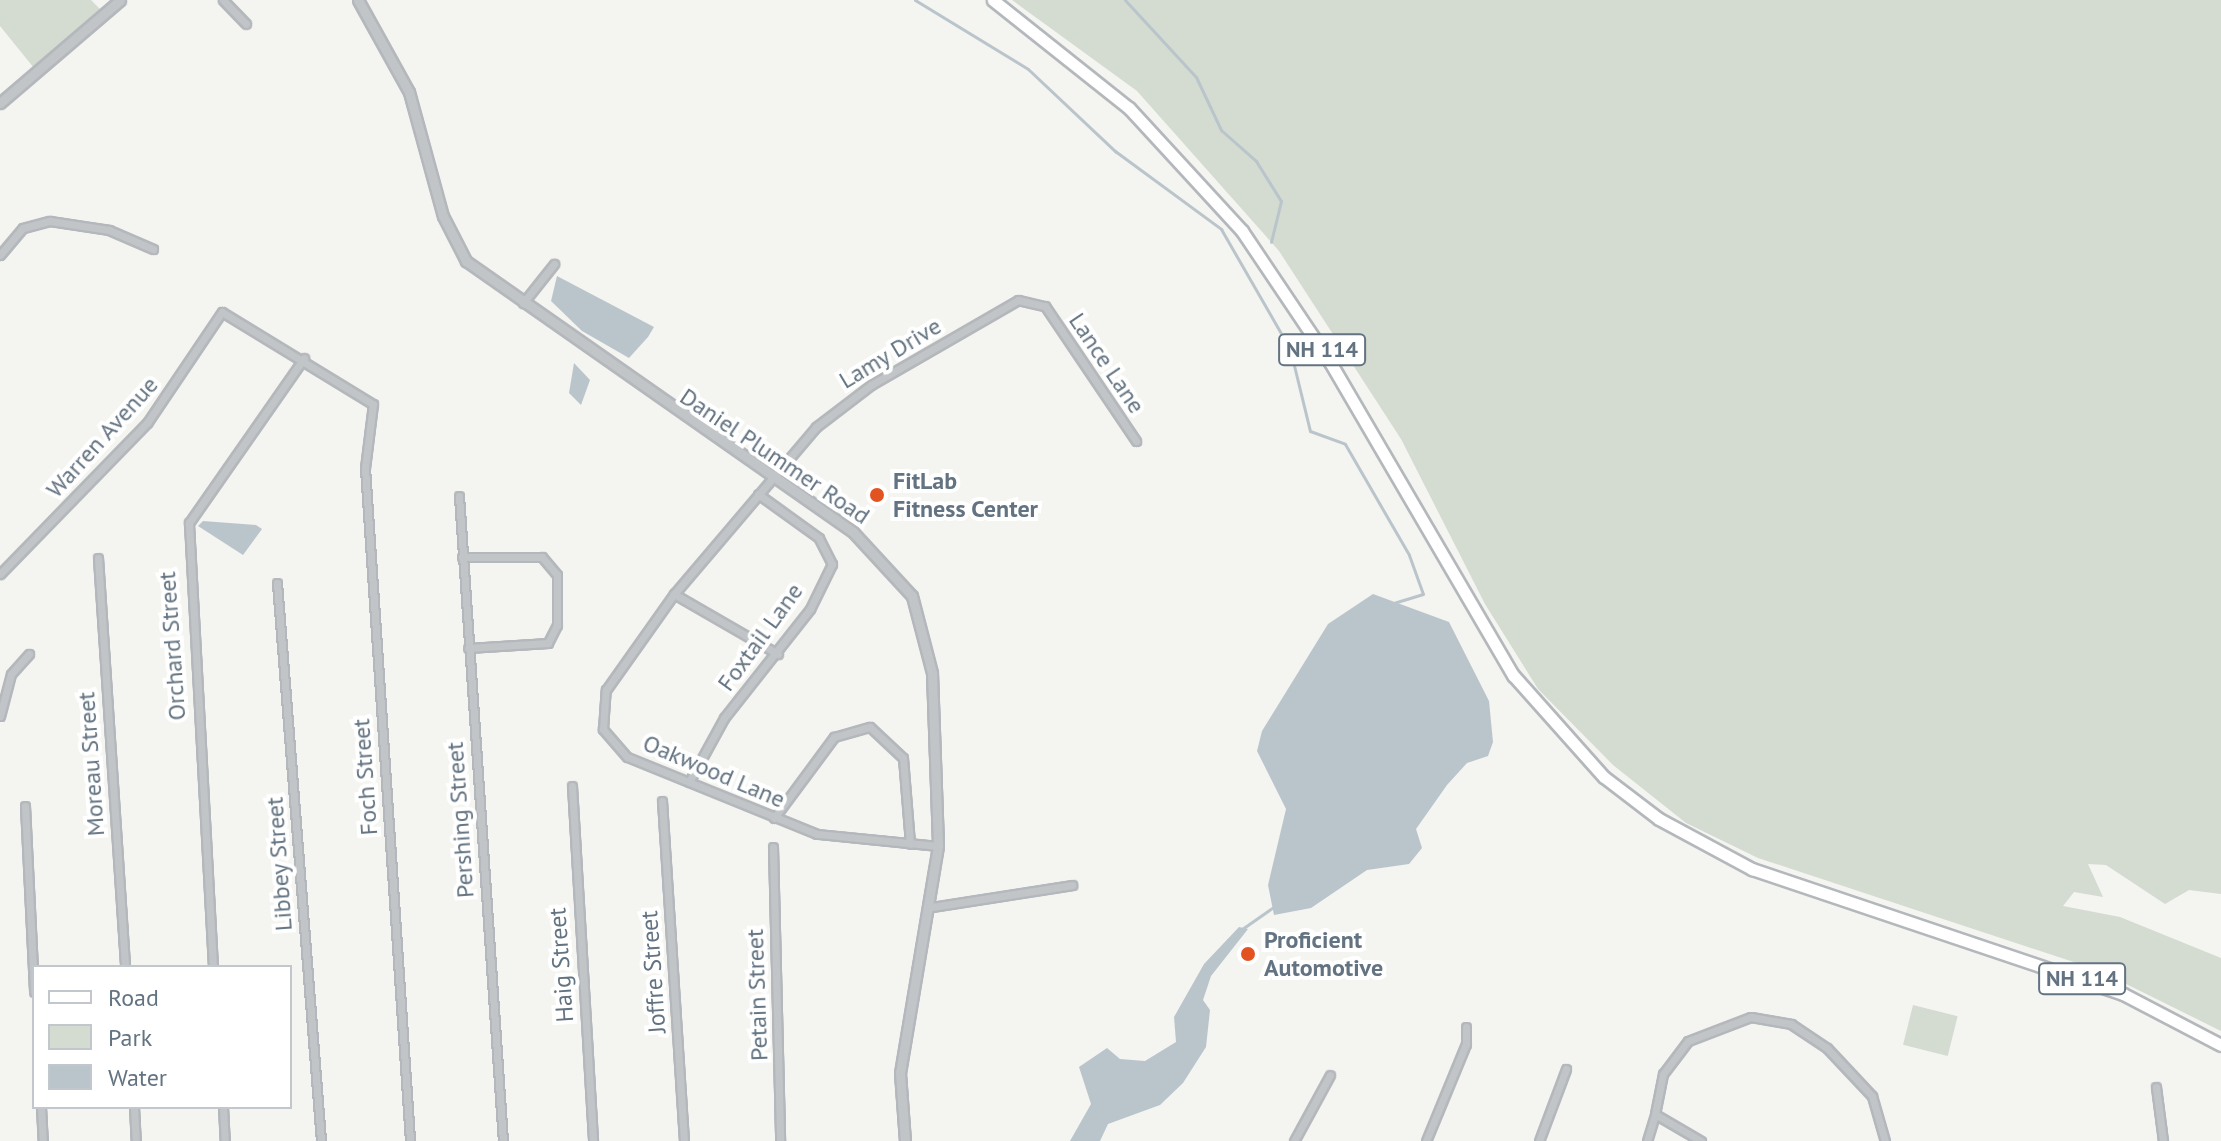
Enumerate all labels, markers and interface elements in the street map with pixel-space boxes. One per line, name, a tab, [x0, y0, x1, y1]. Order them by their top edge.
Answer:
street label: Lance Lane	[1063, 307, 1151, 419]
street label: Lamy Drive	[833, 311, 947, 395]
road number: NH 114	[1278, 332, 1366, 368]
street label: Warren Avenue	[40, 370, 164, 504]
street label: Daniel Plummer Road	[675, 382, 875, 530]
place label: FitLab Fitness Center	[893, 467, 1038, 523]
marker: FitLab Fitness Center	[868, 486, 886, 504]
street label: Orchard Street	[152, 571, 192, 721]
street label: Foxtail Lane	[711, 578, 809, 696]
street label: Moreau Street	[72, 691, 110, 837]
street label: Foch Street	[347, 718, 383, 836]
street label: Oakwood Lane	[639, 728, 789, 814]
street label: Pershing Street	[440, 741, 480, 899]
street label: Libbey Street	[260, 796, 298, 932]
street label: Haig Street	[543, 907, 579, 1023]
street label: Joffre Street	[634, 910, 672, 1034]
place label: Proficient Automotive	[1264, 926, 1383, 982]
street label: Petain Street	[740, 929, 774, 1061]
marker: Proficient Automotive	[1239, 945, 1257, 963]
road number: NH 114	[2038, 961, 2126, 997]
legend	[32, 965, 292, 1109]
text: Road	[108, 982, 159, 1013]
text: Park	[108, 1022, 152, 1053]
text: Water	[108, 1062, 167, 1093]

